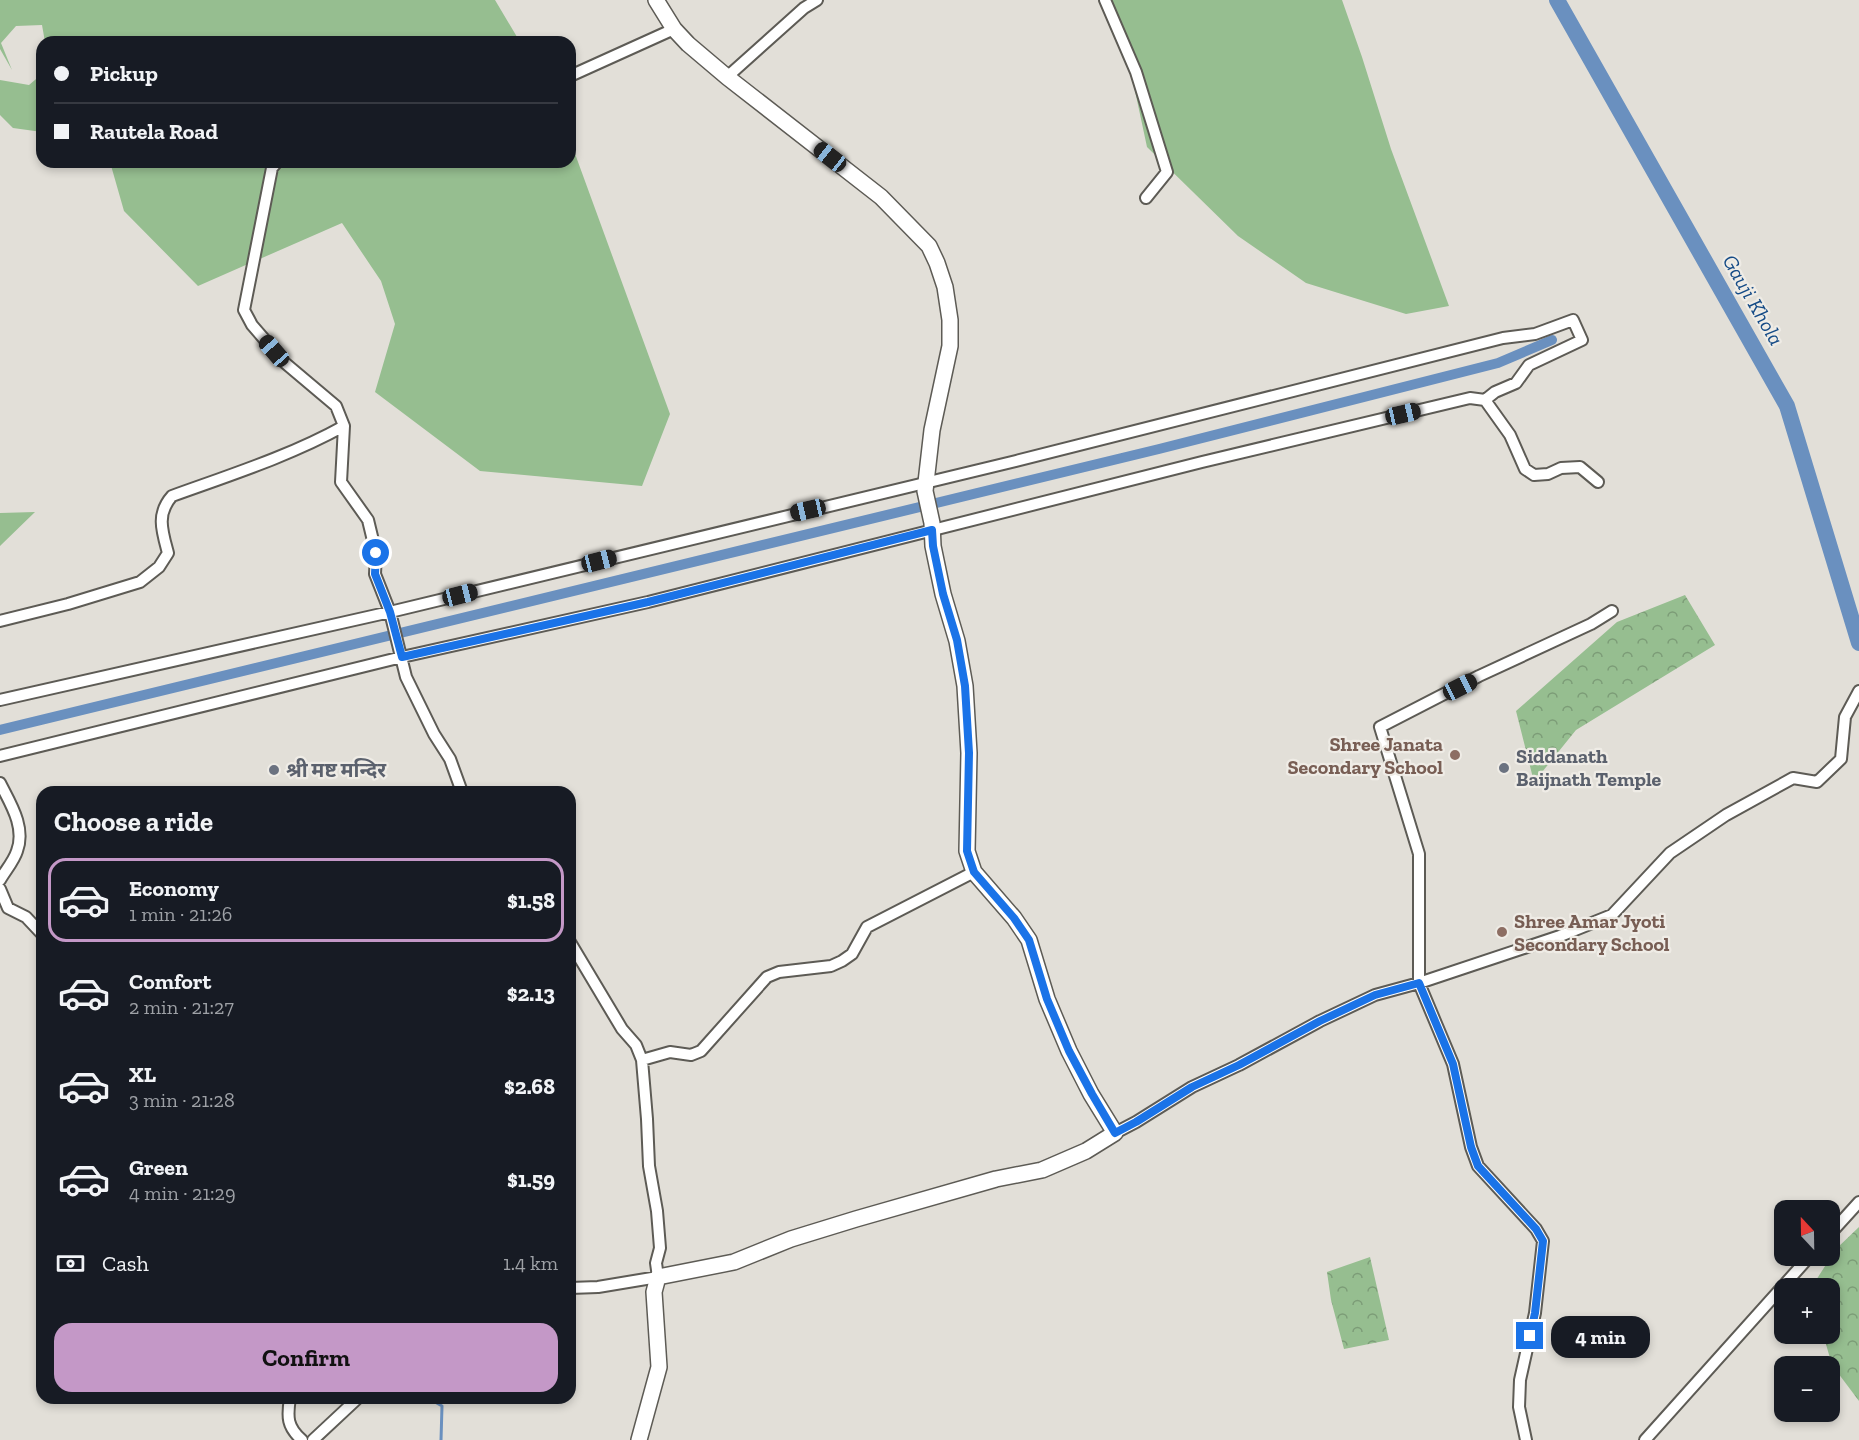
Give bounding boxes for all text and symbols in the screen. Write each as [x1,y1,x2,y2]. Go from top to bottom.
text: Pickup [90,60,158,87]
text: Rautela Road [90,118,218,145]
car [810,139,850,175]
water label: Gauji Khola [1718,250,1789,349]
car [255,332,293,370]
car [1383,401,1423,427]
car [788,497,828,523]
route start [362,539,389,566]
car [579,548,619,574]
car [440,582,480,608]
car [1440,671,1480,703]
place label: Shree Janata Secondary School [1287,732,1443,779]
place label: Siddanath Baijnath Temple [1516,744,1662,791]
marker: Shree Janata Secondary School [1448,748,1462,762]
place label: श्री मष्ट मन्दिर [286,758,387,782]
marker: Siddanath Baijnath Temple [1497,761,1511,775]
marker: श्री मष्ट मन्दिर [267,763,281,777]
text: Choose a ride [54,806,213,838]
icon: car [57,873,111,927]
text: Economy [129,875,219,902]
text: $1.58 [507,887,555,914]
text: 1 min · 21:26 [129,902,232,926]
place label: Shree Amar Jyoti Secondary School [1514,909,1670,956]
marker: Shree Amar Jyoti Secondary School [1495,925,1509,939]
icon: car [57,966,111,1020]
text: Comfort [129,968,211,995]
text: $2.13 [507,980,555,1007]
text: 2 min · 21:27 [129,995,234,1019]
icon: car [57,1059,111,1113]
text: XL [129,1061,156,1088]
text: $2.68 [504,1073,555,1100]
text: 3 min · 21:28 [129,1088,235,1112]
icon: car [57,1152,111,1206]
text: Green [129,1154,188,1181]
text: $1.59 [507,1166,555,1193]
text: 4 min · 21:29 [129,1181,236,1205]
north arrow [1774,1200,1840,1266]
map controls [1774,1200,1840,1422]
icon: cash [54,1247,87,1280]
text: Cash [102,1250,149,1277]
text: 1.4 km [503,1251,558,1275]
button: + [1774,1278,1840,1344]
callout: 4 min [1551,1315,1650,1357]
route end [1516,1322,1543,1349]
button: Confirm [54,1323,558,1392]
text: 4 min [1575,1325,1626,1349]
button: − [1774,1356,1840,1422]

